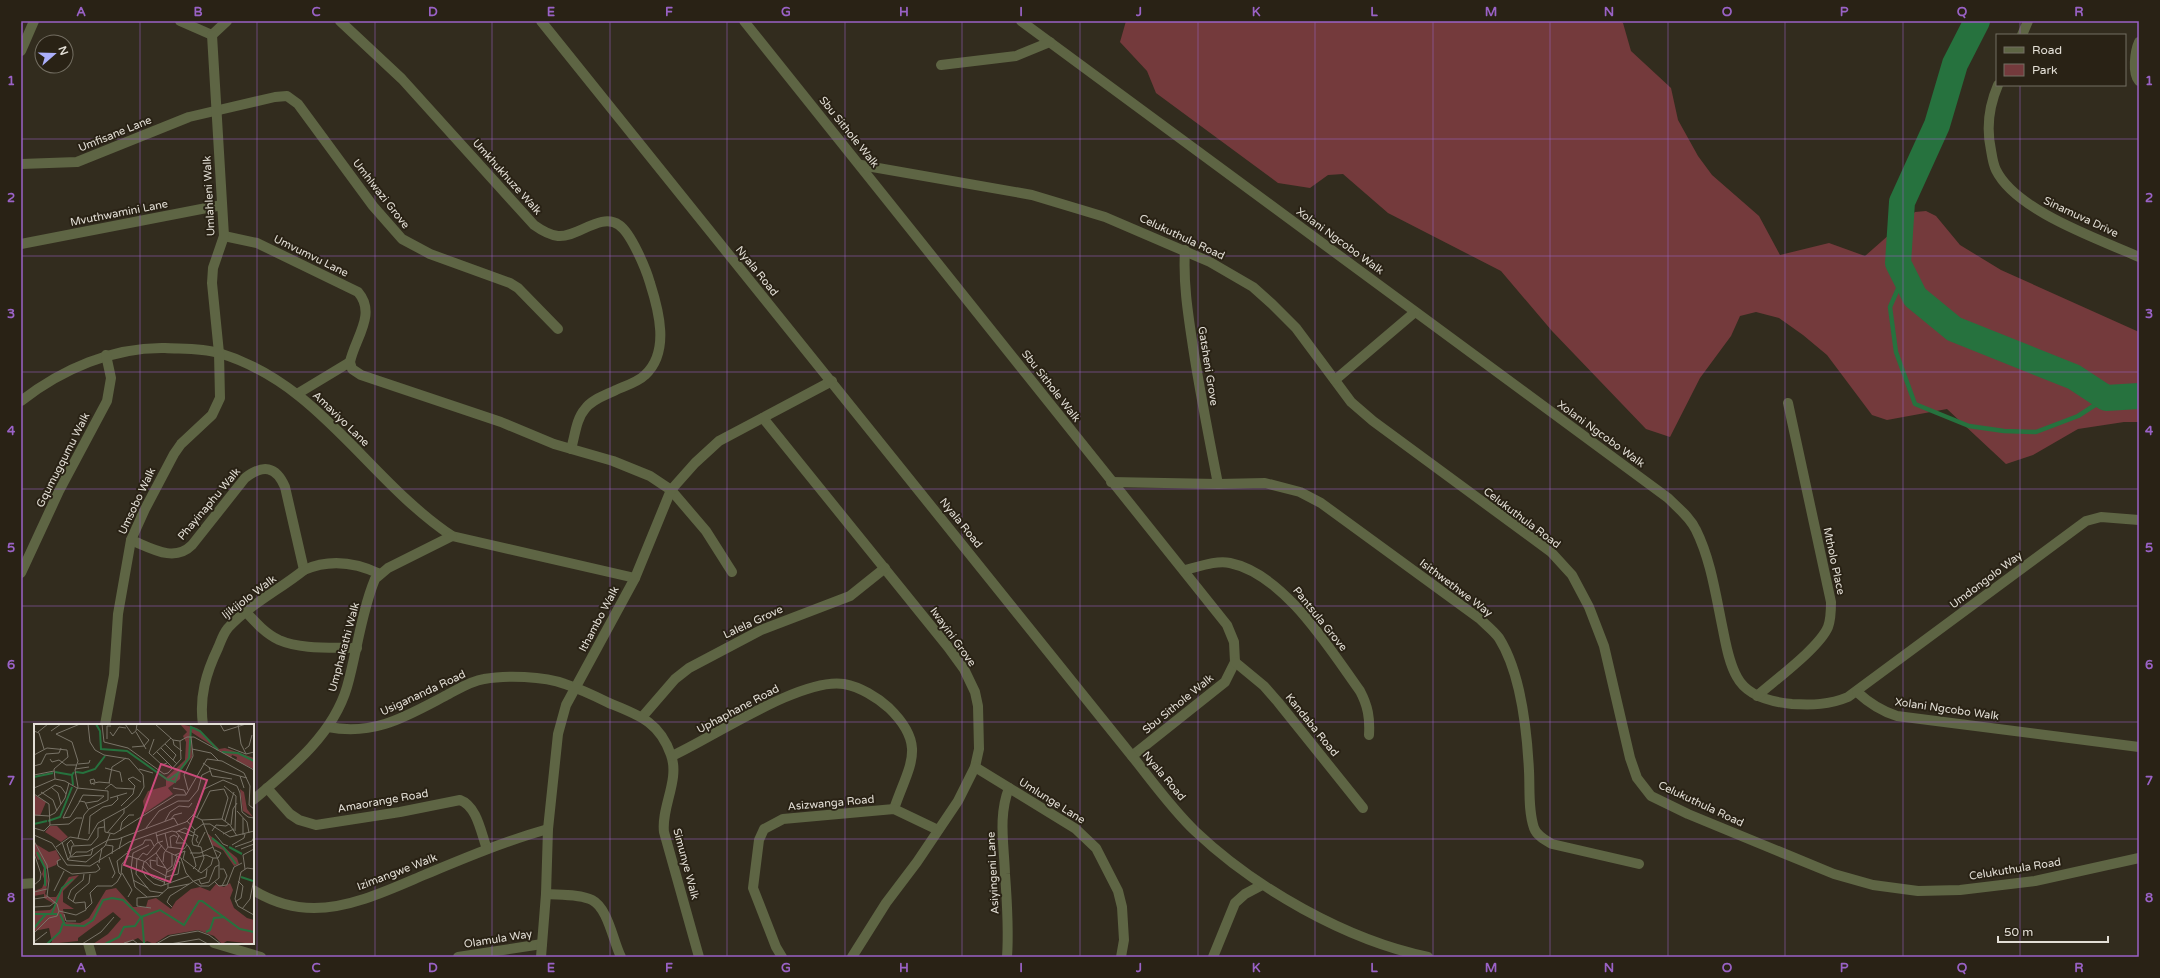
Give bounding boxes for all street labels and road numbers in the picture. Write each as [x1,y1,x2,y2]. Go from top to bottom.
street label: Sbu Sithole Walk [816,94,882,170]
street label: Umfisane Lane [76,113,154,155]
street label: Umkhukhuze Walk [470,137,544,217]
street label: Umlahleni Walk [200,155,218,237]
street label: Umhlwazi Grove [350,157,412,231]
street label: Sinamuva Drive [2042,194,2120,240]
street label: Mvuthwamini Lane [69,197,169,229]
street label: Xolani Ngcobo Walk [1294,205,1386,277]
street label: Celukuthula Road [1137,211,1227,263]
street label: Umvumvu Lane [272,232,350,280]
street label: Nyala Road [733,244,781,299]
street label: Gatsheni Grove [1195,325,1221,407]
street label: Sbu Sithole Walk [1019,347,1083,425]
street label: Amaviyo Lane [310,389,372,449]
street label: Xolani Ngcobo Walk [1555,398,1647,470]
street label: Gqumugqumu Walk [33,410,93,510]
street label: Umsobo Walk [116,465,158,537]
street label: Phayinaphu Walk [175,465,243,543]
street label: Celukuthula Road [1481,485,1563,551]
street label: Nyala Road [937,496,985,551]
street label: Mtholo Place [1821,526,1847,596]
street label: Umdongolo Way [1947,549,2025,611]
street label: Isithwethwe Way [1417,556,1495,620]
street label: Ijikijolo Walk [219,572,279,622]
street label: Ithambo Walk [576,584,622,654]
street label: Pantsula Grove [1290,584,1350,654]
street label: Umphakathi Walk [326,601,362,693]
street label: Lalela Grove [721,603,785,641]
street label: Iwayini Grove [927,605,979,669]
street label: Usigananda Road [378,668,468,718]
street label: Sbu Sithole Walk [1140,671,1216,737]
street label: Uphaphane Road [695,682,781,736]
street label: Kandaba Road [1283,691,1341,759]
street label: Xolani Ngcobo Walk [1894,695,2000,723]
street label: Nyala Road [1140,749,1188,803]
street label: Umlunge Lane [1016,775,1088,827]
street label: Celukuthula Road [1656,778,1746,830]
street label: Amaorange Road [337,787,429,815]
street label: Asizwanga Road [787,793,875,813]
street label: Simunye Walk [670,827,702,901]
street label: Asiyingeni Lane [984,831,1002,915]
street label: Izimangwe Walk [355,851,439,893]
street label: Celukuthula Road [1968,855,2062,883]
street label: Olamula Way [463,927,533,951]

